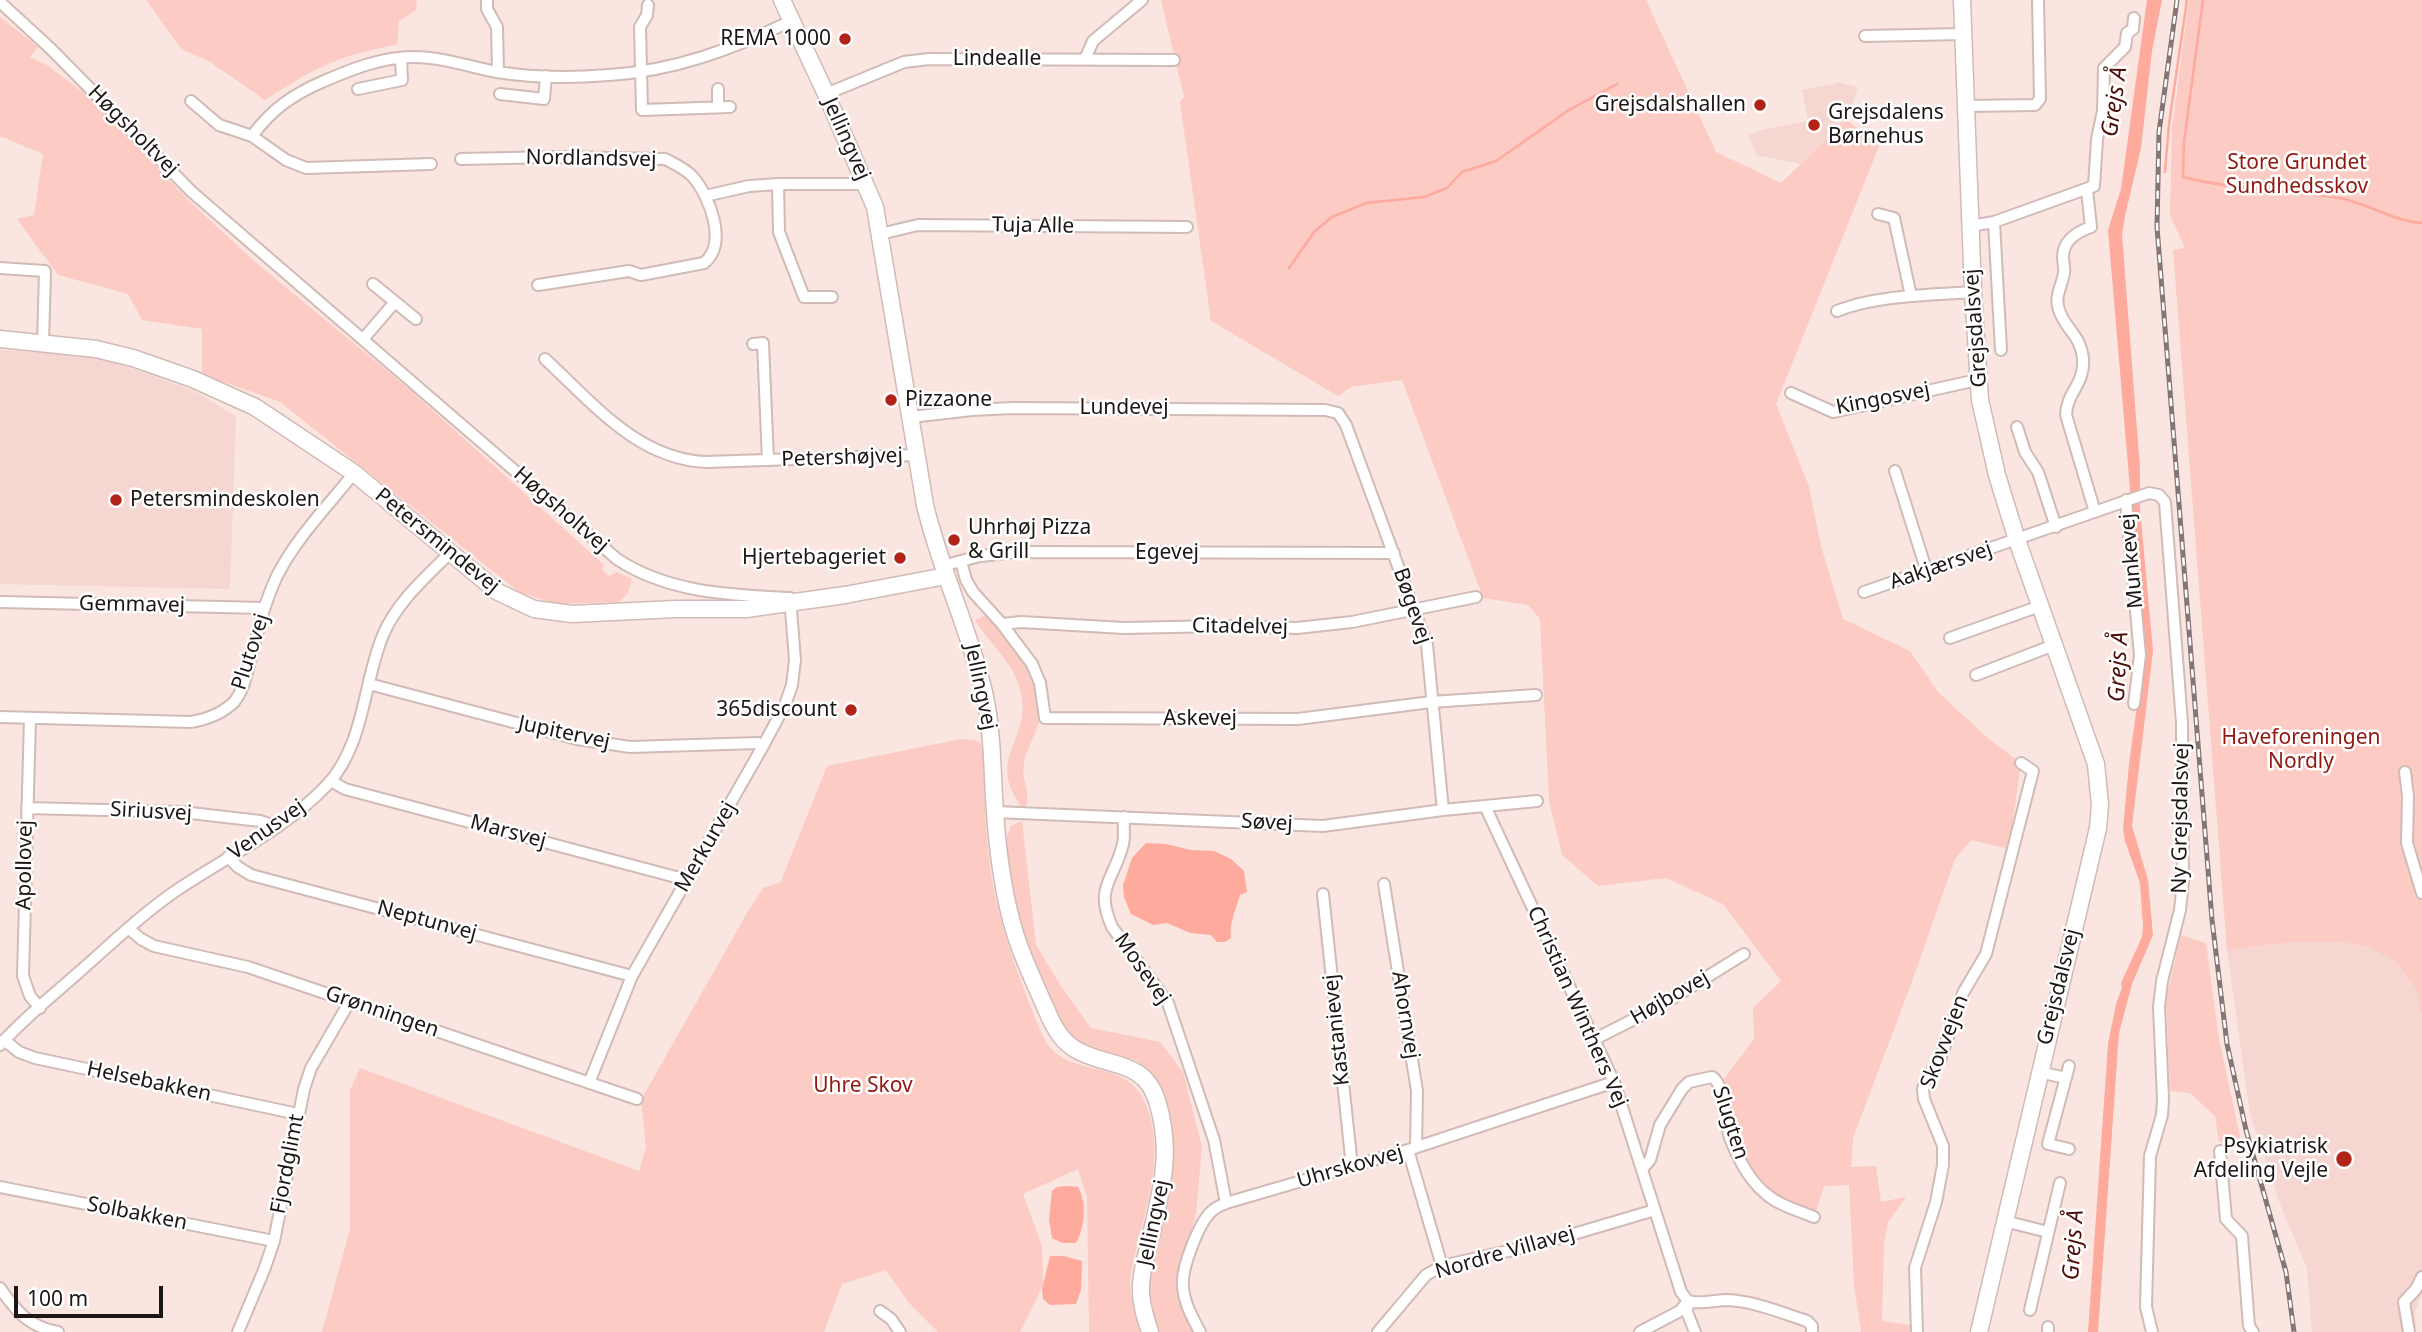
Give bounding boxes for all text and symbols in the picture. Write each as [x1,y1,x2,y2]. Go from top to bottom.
place label: REMA 1000 [720,26,831,52]
marker: REMA 1000 [837,31,853,47]
street label: Lindealle [953,46,1041,72]
water label: Grejs Å [2096,65,2134,139]
street label: Høgsholtvej [82,80,184,182]
place label: Grejsdalshallen [1595,92,1746,118]
street label: Jellingvej [817,94,875,184]
marker: Grejsdalshallen [1752,97,1768,113]
place label: Grejsdalens Børnehus [1828,100,1944,150]
marker: Grejsdalens Børnehus [1806,117,1822,133]
street label: Nordlandsvej [525,145,657,173]
park label: Store Grundet Sundhedsskov [2226,150,2368,200]
street label: Tuja Alle [992,213,1074,239]
street label: Grejsdalsvej [1959,268,1993,388]
street label: Kingosvej [1834,378,1932,420]
place label: Pizzaone [905,387,992,413]
marker: Pizzaone [883,392,899,408]
street label: Lundevej [1079,395,1169,421]
street label: Petershøjvej [781,443,903,473]
street label: Høgsholtvej [508,462,614,558]
street label: Petersmindevej [370,483,504,599]
place label: Petersmindeskolen [130,487,320,513]
marker: Petersmindeskolen [108,492,124,508]
street label: Munkevej [2115,512,2149,610]
place label: Uhrhøj Pizza & Grill [968,515,1091,565]
marker: Uhrhøj Pizza & Grill [946,532,962,548]
street label: Aakjærsvej [1886,537,1996,595]
street label: Egevej [1135,540,1199,566]
place label: Hjertebageriet [742,545,886,571]
marker: Hjertebageriet [892,550,908,566]
street label: Bøgevej [1387,565,1437,647]
street label: Gemmavej [79,591,185,619]
street label: Plutovej [227,611,275,693]
street label: Citadelvej [1192,614,1288,640]
water label: Grejs Å [2103,631,2135,703]
street label: Jellingvej [959,642,1001,732]
place label: 365discount [716,697,837,723]
marker: 365discount [843,702,859,718]
street label: Askevej [1163,706,1237,732]
street label: Jupitervej [516,711,612,755]
park label: Haveforeningen Nordly [2222,725,2380,775]
street label: Ny Grejsdalsvej [2167,742,2195,894]
street label: Venusvej [224,794,310,866]
street label: Siriusvej [109,797,193,827]
street label: Merkurvej [670,797,742,897]
street label: Søvej [1241,809,1293,837]
street label: Marsvej [467,810,549,854]
street label: Apollovej [12,820,38,910]
street label: Neptunvej [374,896,480,946]
street label: Christian Winthers Vej [1521,902,1633,1112]
street label: Grejsdalsvej [2032,926,2086,1048]
street label: Mosevej [1108,929,1176,1009]
street label: Højbovej [1626,965,1714,1031]
street label: Ahornvej [1386,969,1424,1061]
street label: Kastanievej [1319,973,1355,1087]
street label: Grønningen [322,981,442,1043]
street label: Skovvejen [1916,992,1974,1092]
street label: Helsebakken [84,1057,214,1107]
park label: Uhre Skov [813,1073,913,1099]
street label: Slugten [1706,1083,1754,1163]
street label: Fjordglimt [266,1112,310,1216]
place label: Psykiatrisk Afdeling Vejle [2194,1134,2328,1184]
street label: Uhrskovvej [1294,1140,1406,1194]
marker: Psykiatrisk Afdeling Vejle [2334,1149,2354,1169]
street label: Jellingvej [1133,1178,1175,1268]
street label: Solbakken [85,1192,189,1236]
water label: Grejs Å [2058,1209,2090,1281]
street label: Nordre Villavej [1432,1221,1578,1285]
scale bar [18,1272,166,1316]
text: 100 m [27,1284,88,1312]

